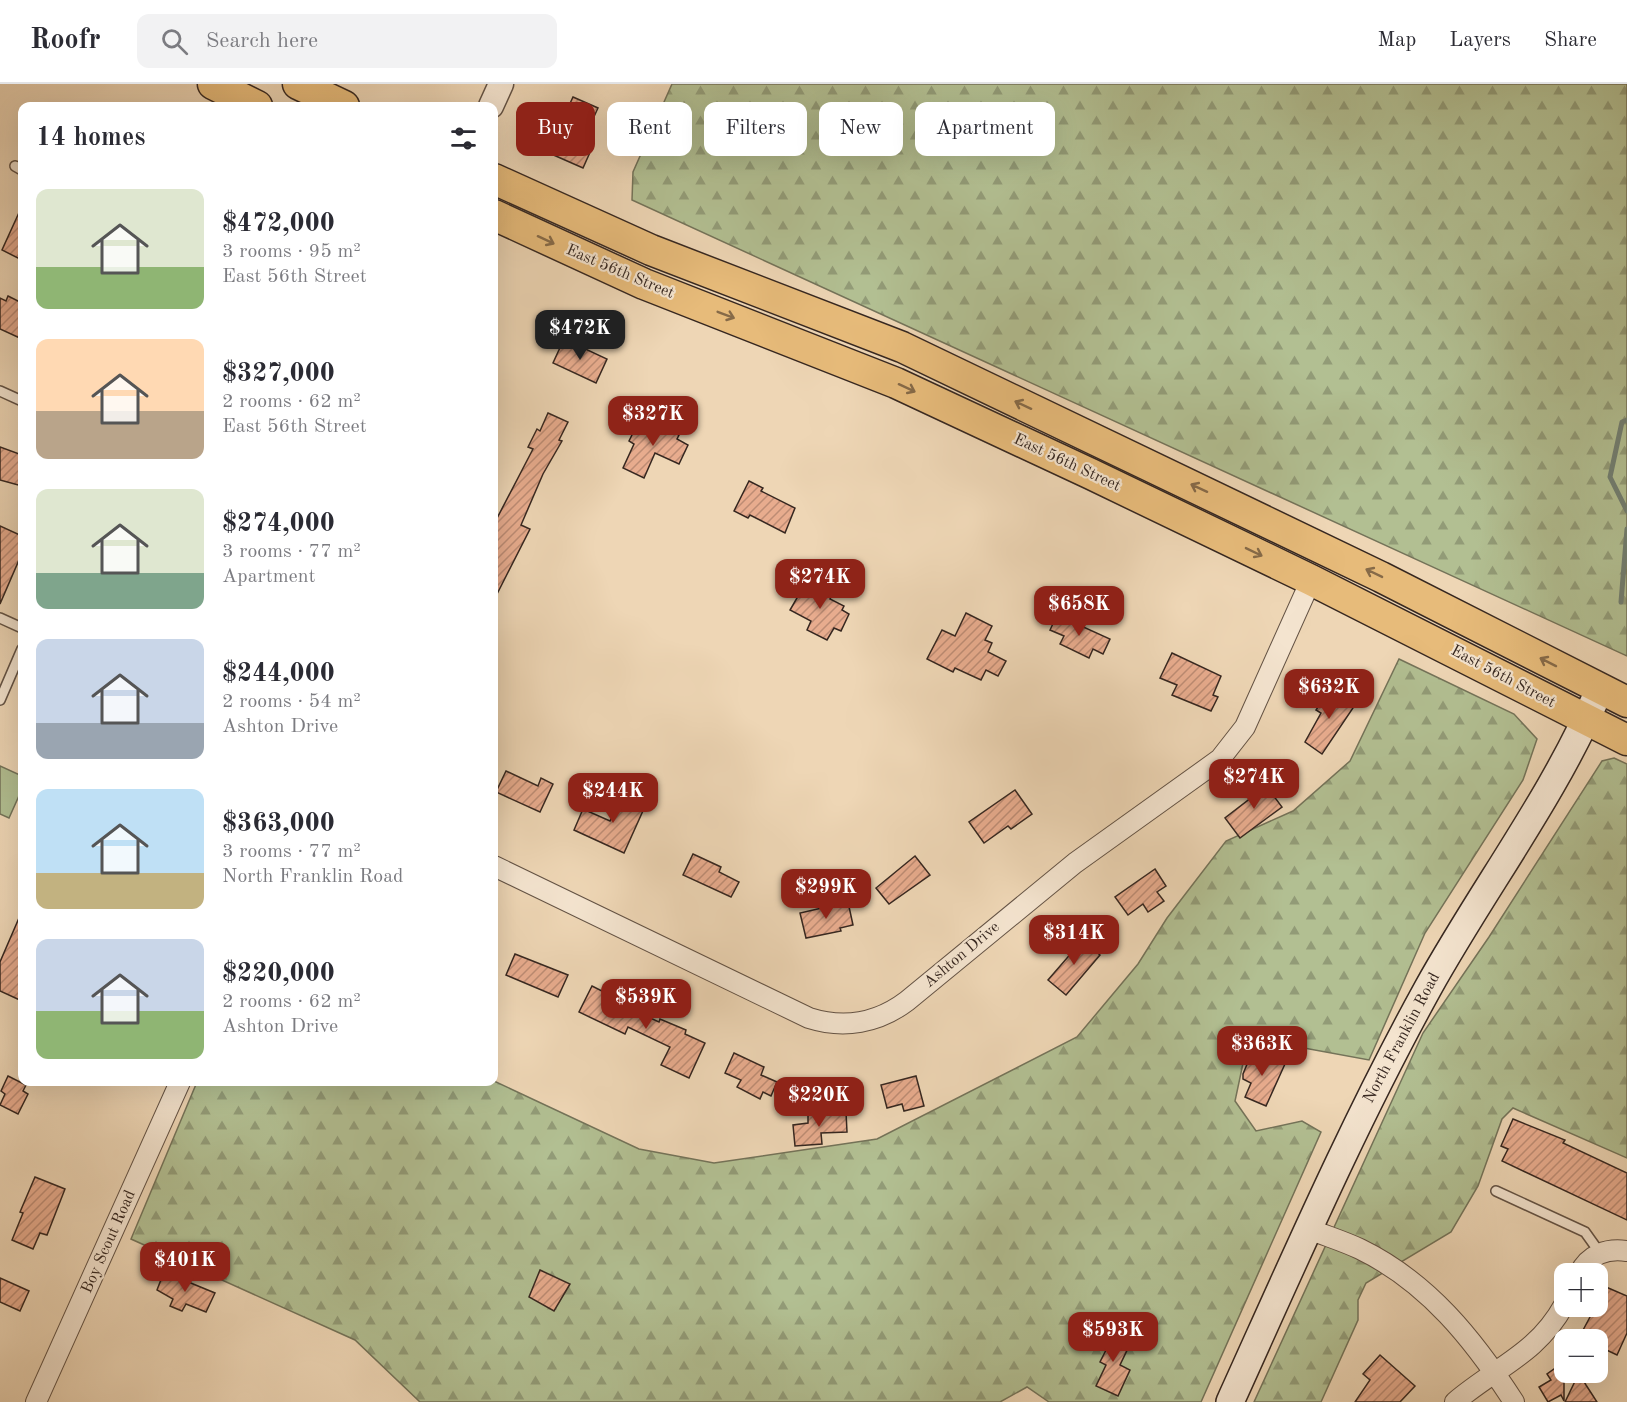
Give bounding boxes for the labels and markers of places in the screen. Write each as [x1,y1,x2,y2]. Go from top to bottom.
pin: $472K [538,310,622,361]
pin: $327K [611,396,695,447]
pin: $274K [778,559,862,610]
pin: $658K [1037,586,1121,637]
pin: $632K [1287,669,1371,720]
pin: $274K [1212,759,1296,810]
pin: $244K [571,773,655,824]
pin: $299K [784,869,868,920]
pin: $314K [1032,915,1116,966]
pin: $539K [604,979,688,1030]
pin: $363K [1220,1026,1304,1077]
pin: $220K [777,1077,861,1128]
pin: $401K [143,1242,227,1293]
pin: $593K [1071,1312,1155,1363]

